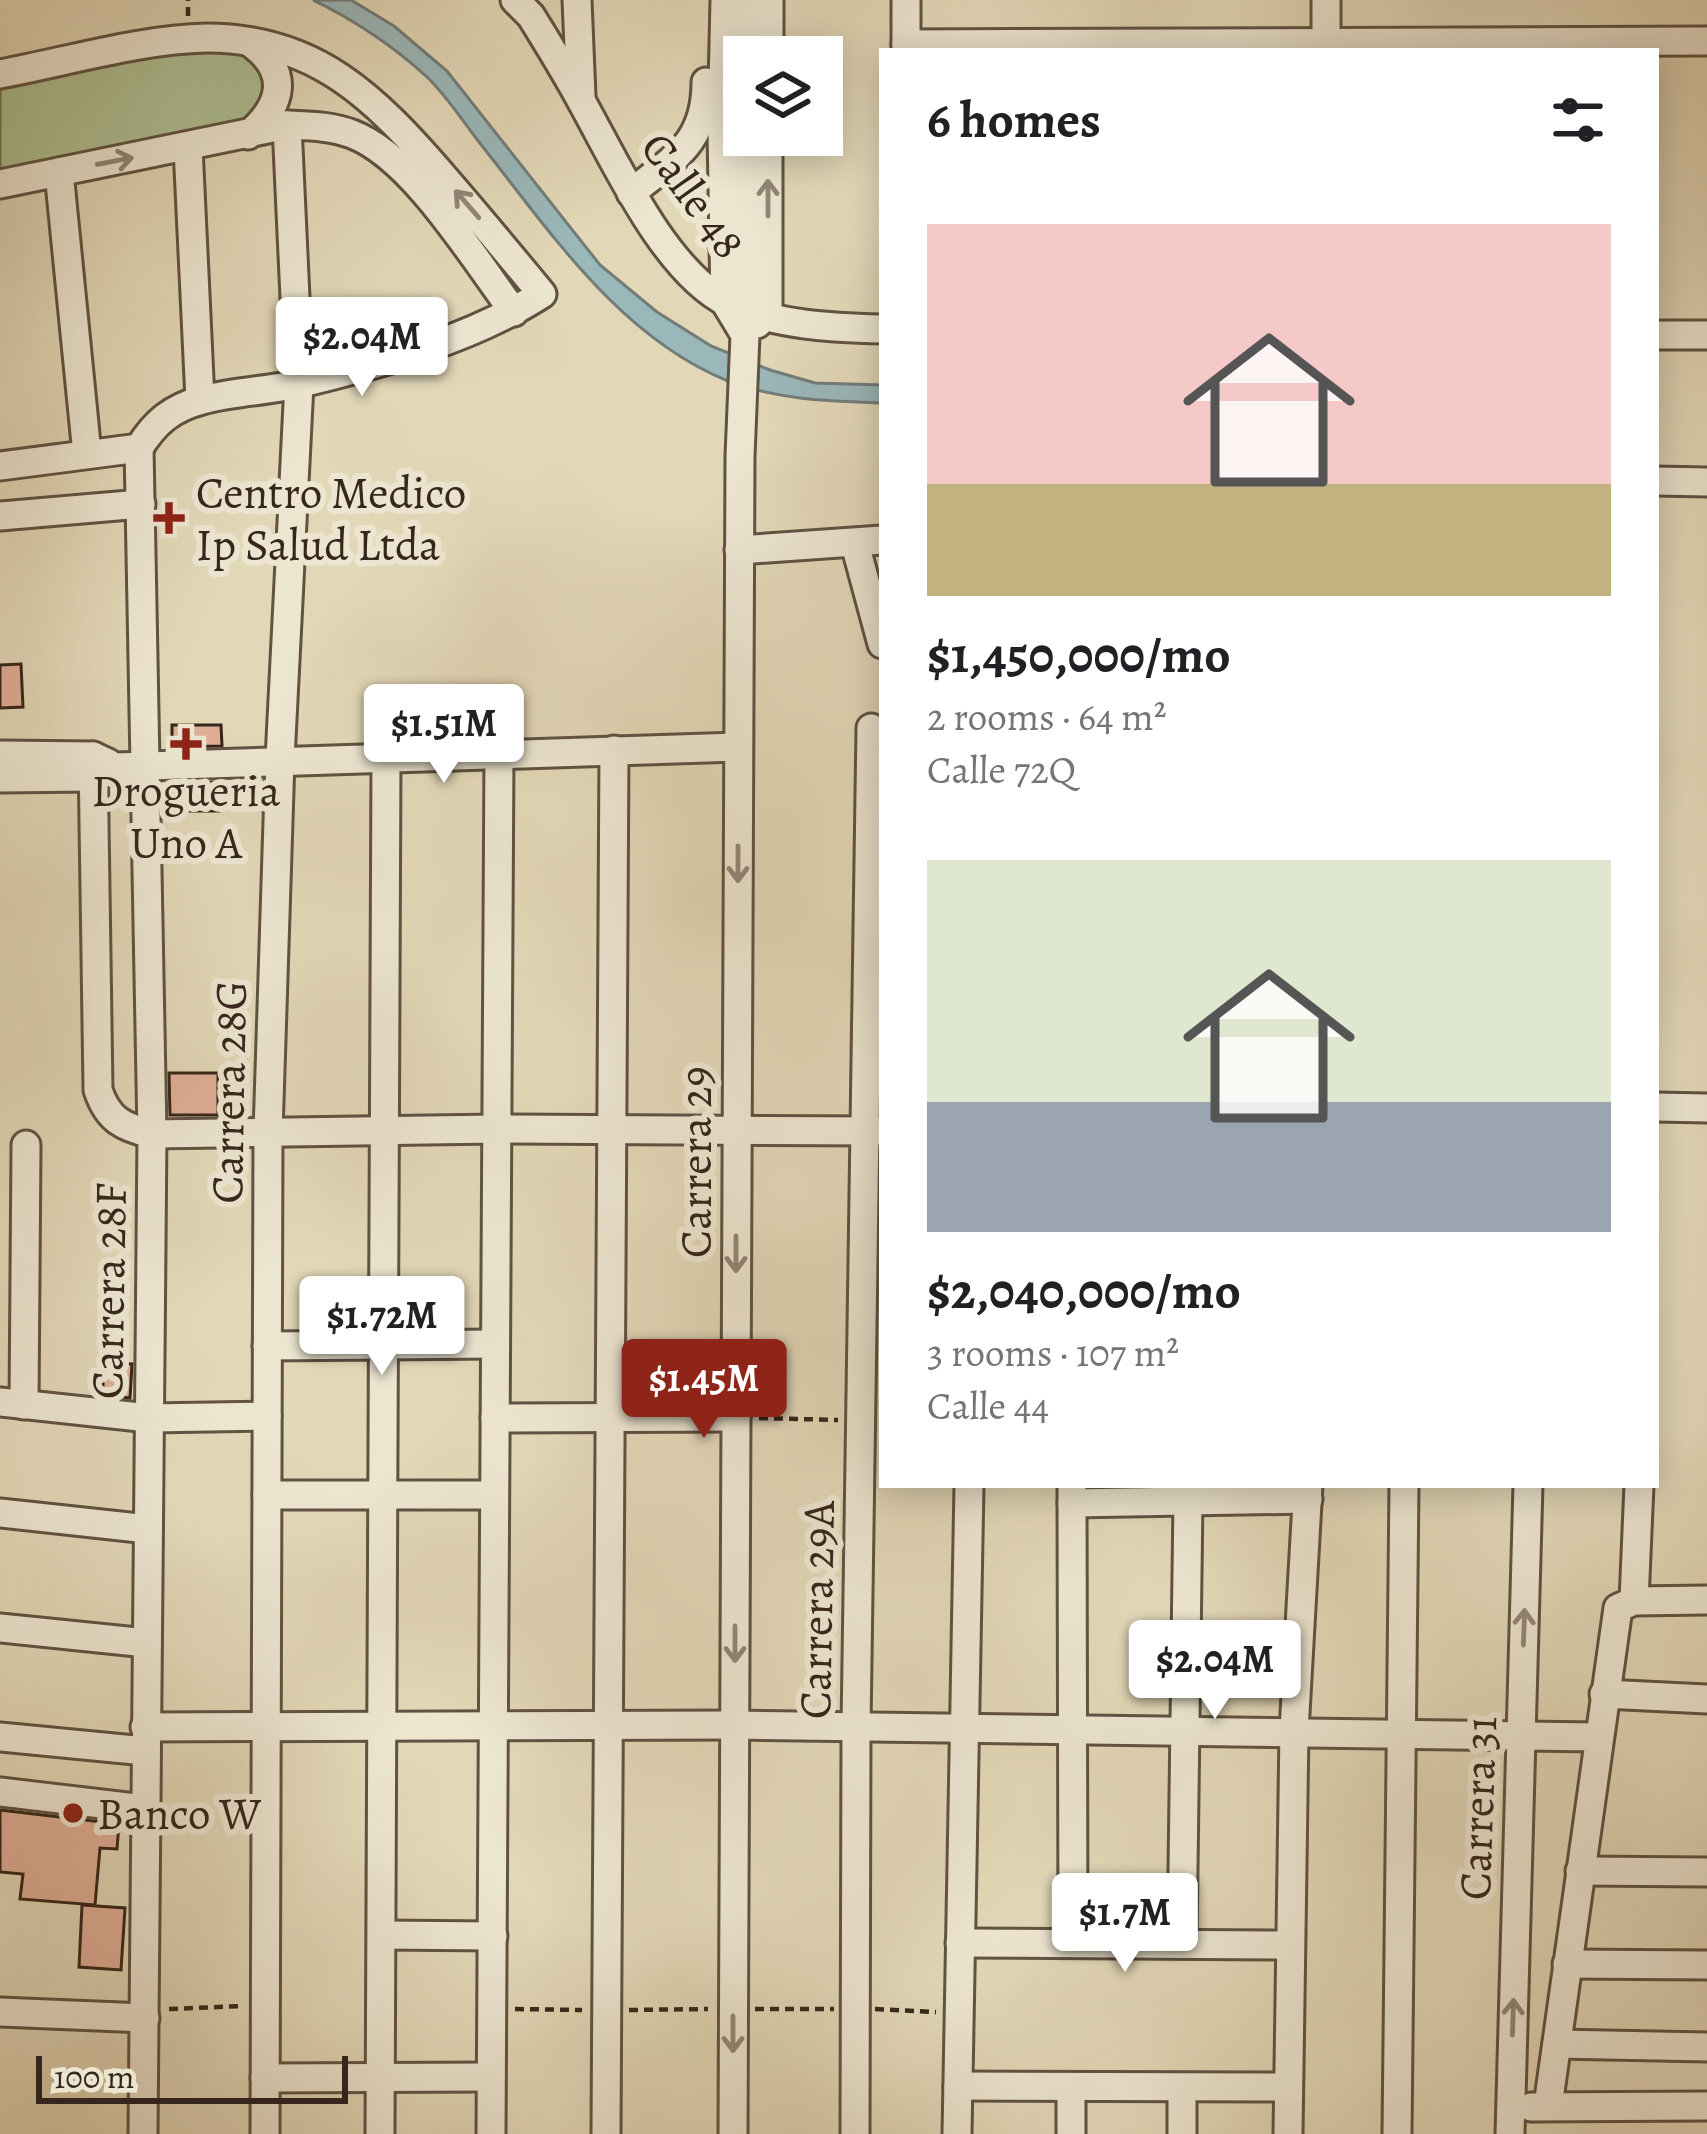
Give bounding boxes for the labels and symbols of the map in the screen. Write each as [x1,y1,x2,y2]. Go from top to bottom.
street label: Calle 48 [626,120,760,271]
one-way arrow [94,149,133,171]
one-way arrow [757,179,779,218]
one-way arrow [454,189,481,220]
pin: $2.04M [264,297,460,399]
place label: Centro Medico Ip Salud Ltda [196,462,466,576]
marker: Centro Medico Ip Salud Ltda [153,502,185,534]
pin: $1.51M [346,684,542,786]
marker: Drogueria Uno A [173,731,199,757]
place label: Drogueria Uno A [92,760,280,874]
one-way arrow [727,844,749,883]
street label: Carrera 28G [196,980,262,1204]
street label: Carrera 29 [665,1066,727,1258]
street label: Carrera 28F [76,1182,142,1400]
one-way arrow [725,1234,747,1273]
pin: $1.72M [284,1276,480,1378]
pin: $1.45M [606,1339,802,1441]
street label: Carrera 29A [784,1500,850,1720]
one-way arrow [1512,1608,1535,1647]
pin: $2.04M [1117,1620,1313,1722]
one-way arrow [724,1624,746,1663]
street label: Carrera 31 [1444,1715,1512,1901]
place label: Banco W [97,1783,261,1845]
marker: Banco W [60,1800,86,1826]
pin: $1.7M [1041,1873,1209,1975]
one-way arrow [1501,1998,1524,2037]
one-way arrow [722,2014,744,2053]
scale bar [36,2050,348,2103]

